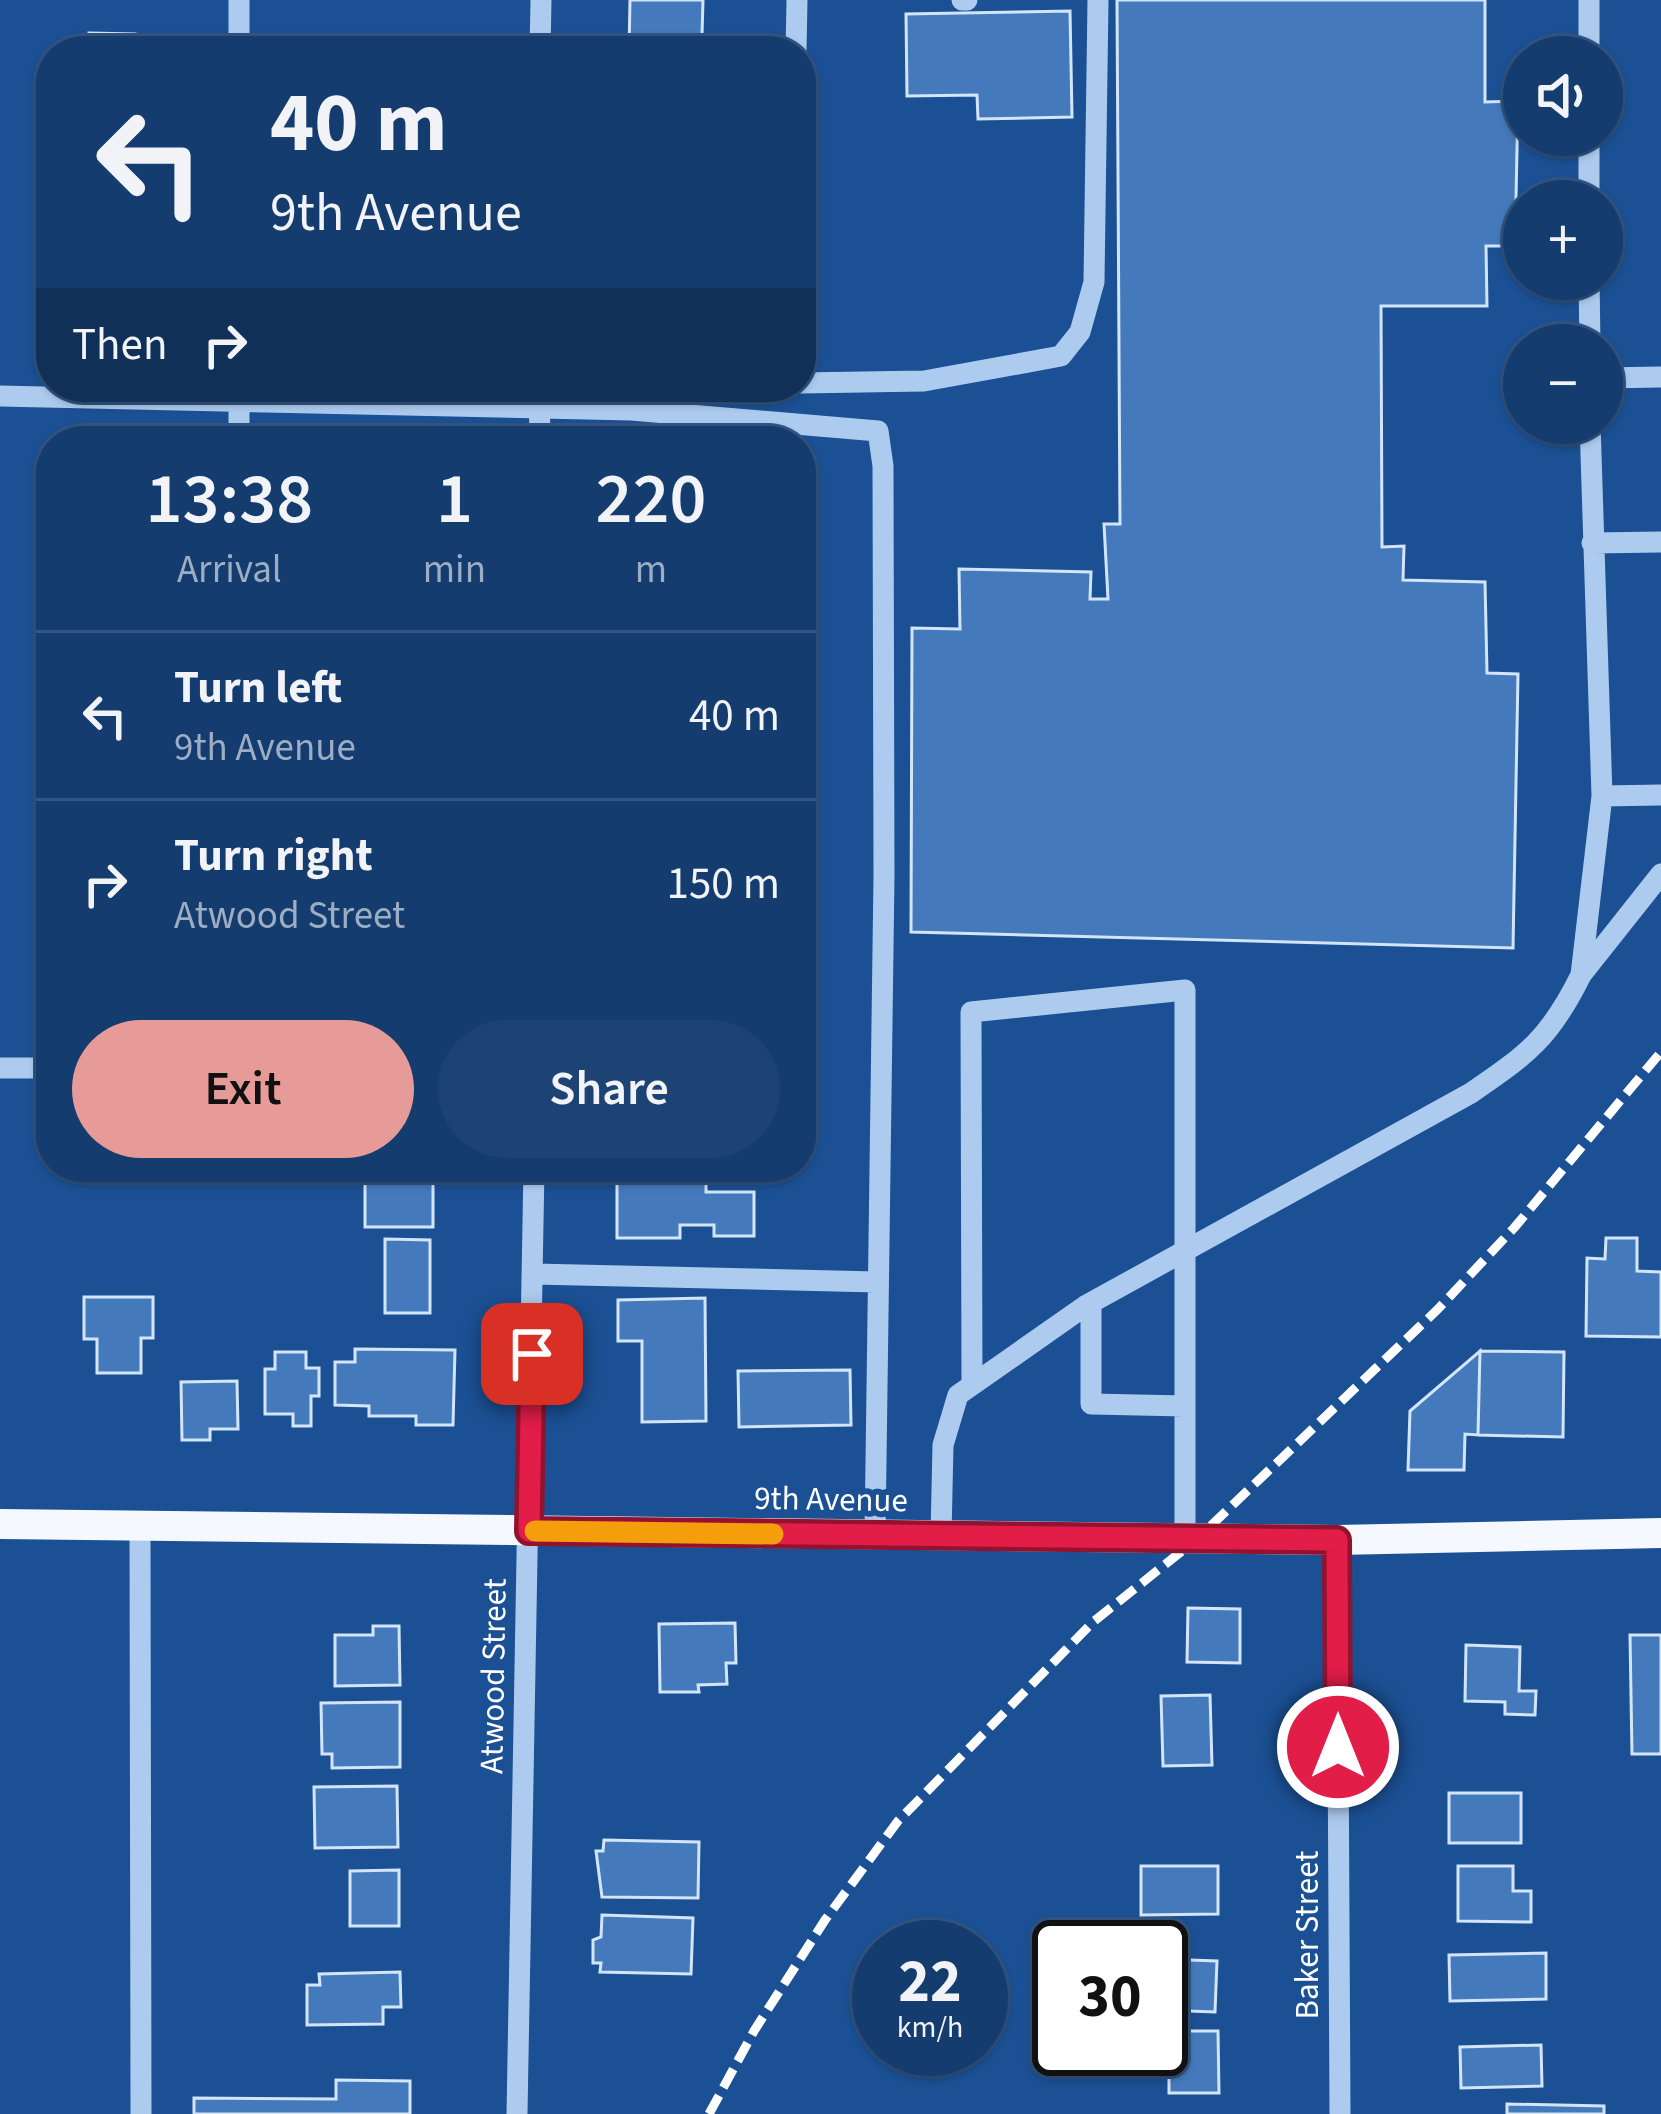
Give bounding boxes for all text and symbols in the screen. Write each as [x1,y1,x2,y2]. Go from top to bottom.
map controls [1503,36,1623,444]
button: sound [1503,36,1623,156]
text: 40 m [270,64,448,184]
icon: left [72,84,228,240]
text: 9th Avenue [270,175,522,252]
button: + [1503,180,1623,300]
icon: right [192,312,258,378]
text: Then [72,313,168,377]
button: − [1503,324,1623,444]
text: 13:38 [146,448,313,551]
text: 1 [436,448,473,551]
text: 220 [596,448,706,551]
text: Arrival [177,542,282,598]
text: min [423,542,486,598]
text: m [635,542,667,598]
text: Turn left [174,656,342,720]
icon: left [72,683,138,749]
text: 40 m [689,684,780,748]
text: 9th Avenue [174,720,356,776]
text: Turn right [174,824,373,888]
icon: right [72,851,138,917]
text: 150 m [667,852,780,916]
text: Atwood Street [174,888,405,944]
button: Exit [72,1020,414,1158]
button: Share [438,1020,780,1158]
pin [481,1303,583,1405]
icon: arrive [499,1321,565,1387]
street label: 9th Avenue [754,1475,908,1524]
street label: Atwood Street [468,1578,519,1774]
position arrow [1275,1684,1401,1810]
street label: Baker Street [1284,1851,1331,2019]
speed limit sign: 30 [1032,1920,1188,2076]
text: 22 [898,1940,962,2025]
text: km/h [897,2006,963,2049]

